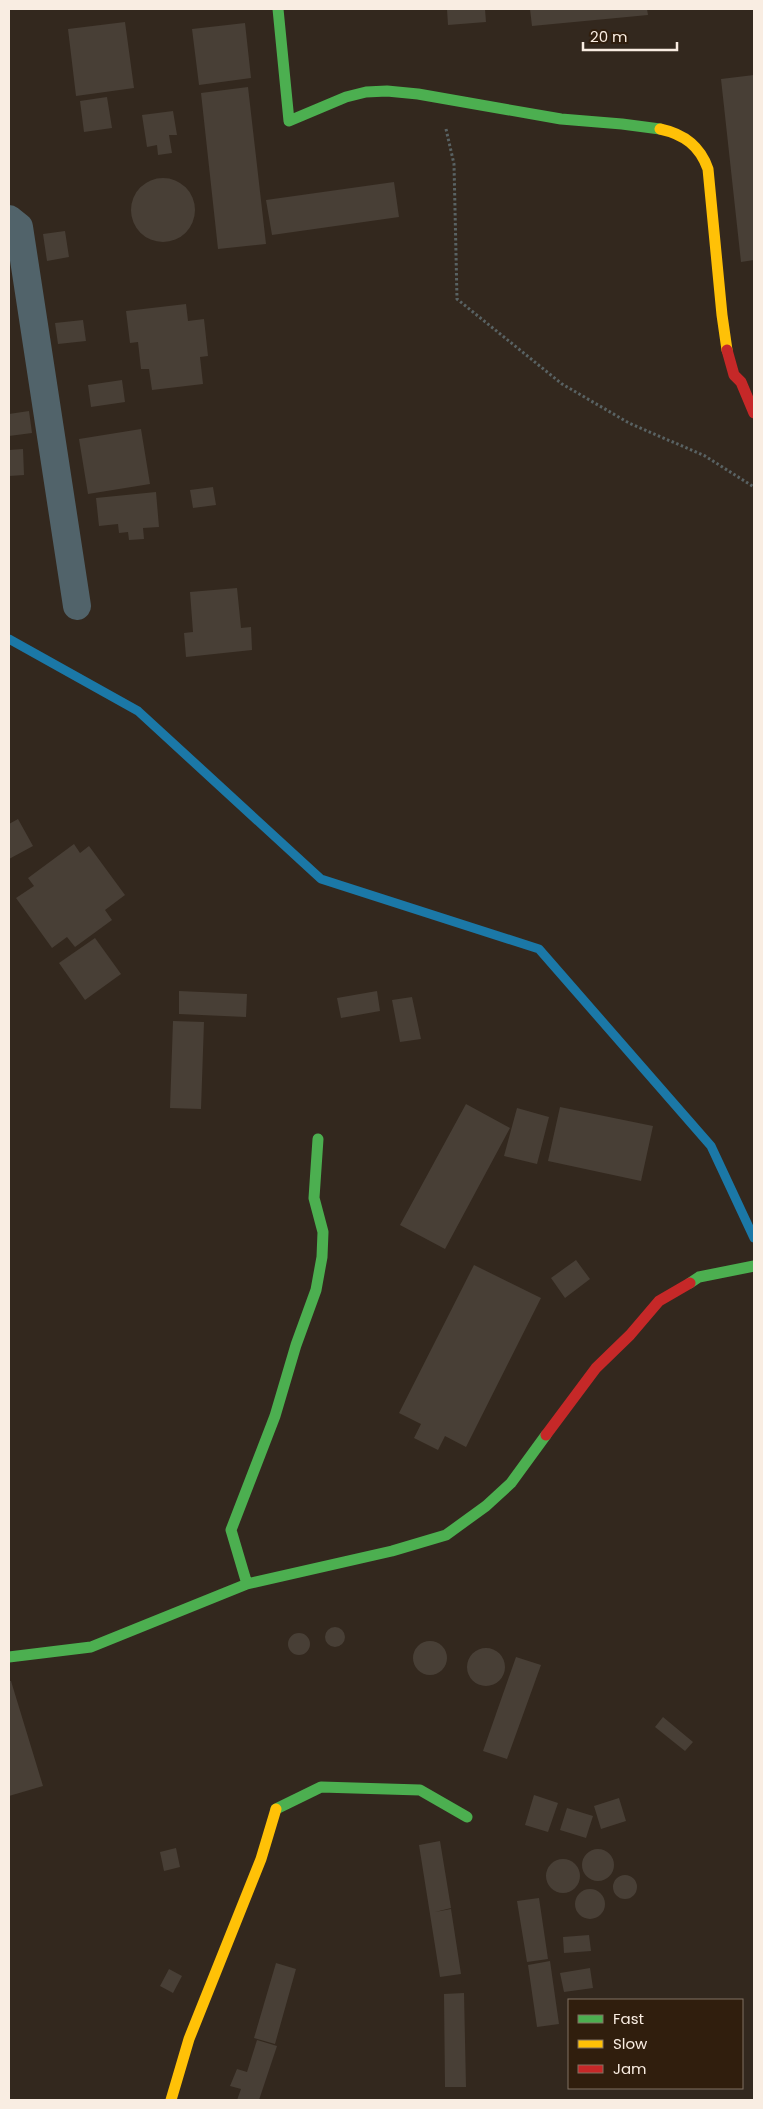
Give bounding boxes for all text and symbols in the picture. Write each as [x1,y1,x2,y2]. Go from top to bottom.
scale bar [583,20,677,52]
text: 20 m [590,26,628,47]
legend [568,1999,743,2089]
text: Fast [613,2008,644,2029]
text: Slow [613,2033,648,2054]
text: Jam [613,2058,647,2079]

